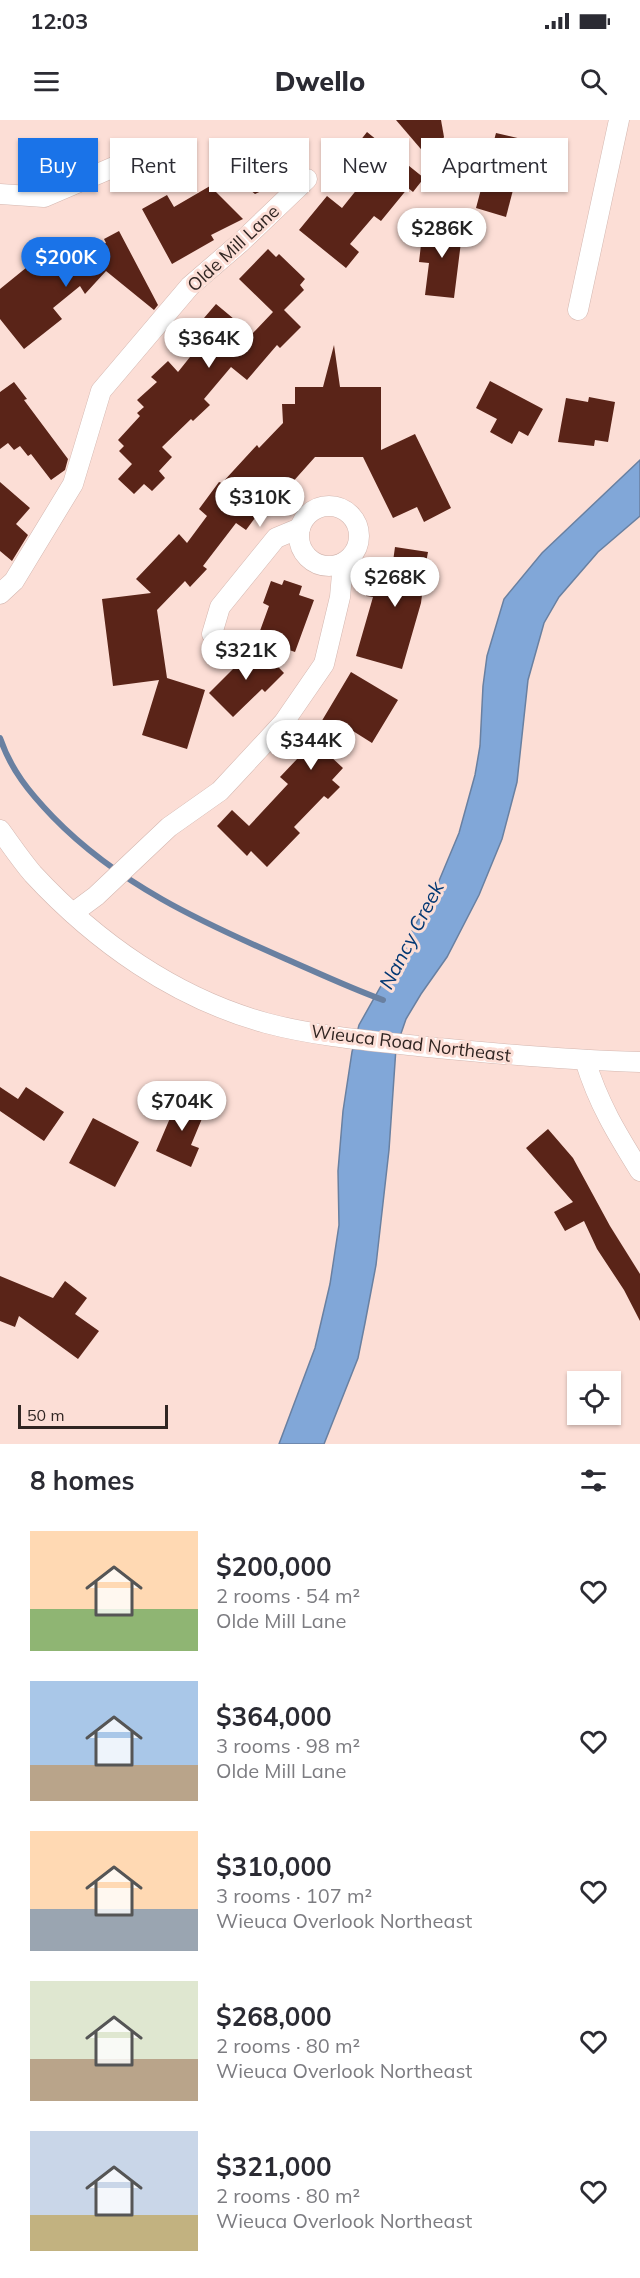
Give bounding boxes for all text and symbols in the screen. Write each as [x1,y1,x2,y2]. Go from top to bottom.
text: 12:03 [30,7,88,35]
text: Dwello [275,64,365,98]
icon: menu [30,65,63,98]
icon: search [577,65,610,98]
chip: Buy [18,138,98,192]
chip: Rent [110,138,197,192]
chip: Filters [209,138,309,192]
chip: New [321,138,409,192]
chip: Apartment [421,138,568,192]
street label: Olde Mill Lane [182,200,284,296]
pin: $286K [400,208,484,259]
text: $286K [411,215,473,240]
pin: $200K [24,237,108,288]
text: $200K [35,244,97,269]
pin: $364K [167,318,251,369]
text: $364K [178,325,240,350]
pin: $310K [218,477,302,528]
text: $310K [229,484,291,509]
pin: $268K [353,557,437,608]
text: $268K [364,564,426,589]
pin: $321K [204,630,288,681]
text: $321K [215,637,277,662]
pin: $344K [269,720,353,771]
text: $344K [280,727,342,752]
water label: Nancy Creek [373,876,449,993]
street label: Wieuca Road Northeast [310,1019,512,1067]
pin: $704K [140,1081,224,1132]
text: $704K [151,1088,213,1113]
map controls [567,1371,621,1425]
button: locate [567,1371,621,1425]
scale bar [18,1402,168,1430]
text: 50 m [27,1405,64,1425]
text: 8 homes [30,1464,134,1497]
icon: filters [577,1464,610,1497]
text: $200,000 [216,1550,332,1583]
icon: home [78,1555,150,1627]
icon: heart [577,1575,610,1608]
text: 2 rooms · 54 m² [216,1583,360,1608]
text: Olde Mill Lane [216,1608,346,1633]
text: $364,000 [216,1700,332,1733]
icon: home [78,1705,150,1777]
icon: heart [577,1725,610,1758]
text: 3 rooms · 98 m² [216,1733,360,1758]
text: Olde Mill Lane [216,1758,346,1783]
text: $310,000 [216,1850,332,1883]
icon: home [78,1855,150,1927]
icon: heart [577,1875,610,1908]
text: 3 rooms · 107 m² [216,1883,372,1908]
text: Wieuca Overlook Northeast [216,1908,472,1933]
text: $268,000 [216,2000,332,2033]
icon: home [78,2005,150,2077]
icon: heart [577,2025,610,2058]
text: 2 rooms · 80 m² [216,2033,360,2058]
text: Wieuca Overlook Northeast [216,2058,472,2083]
text: $321,000 [216,2150,332,2183]
icon: home [78,2155,150,2227]
icon: heart [577,2175,610,2208]
text: 2 rooms · 80 m² [216,2183,360,2208]
text: Wieuca Overlook Northeast [216,2208,472,2233]

